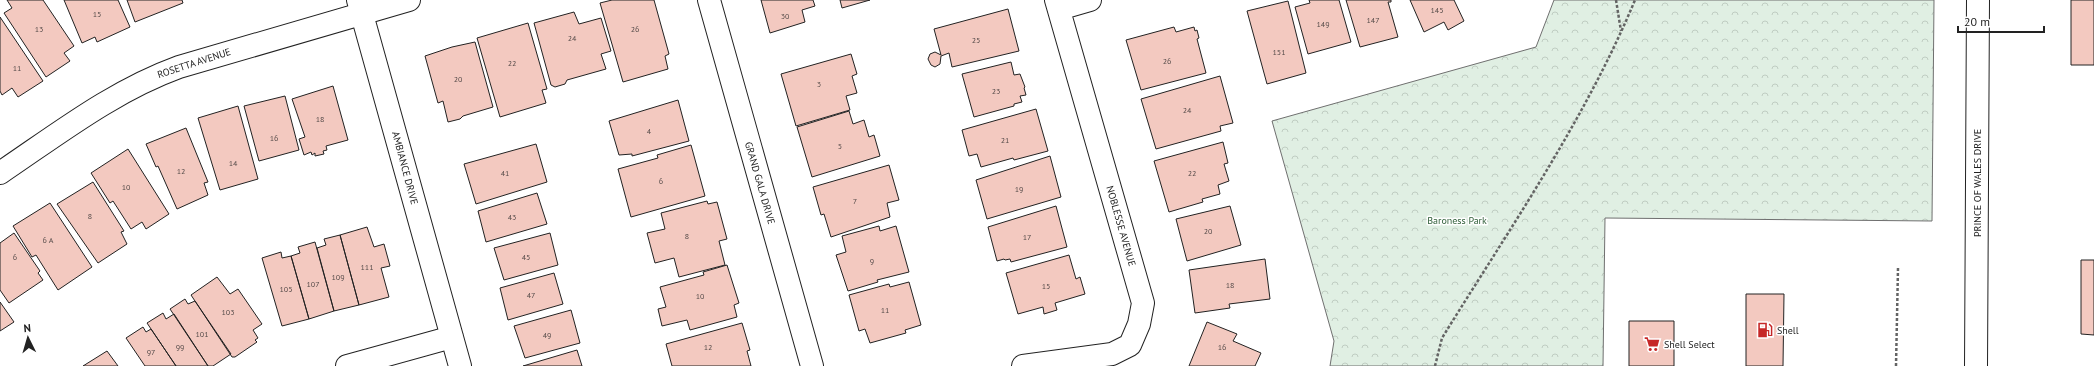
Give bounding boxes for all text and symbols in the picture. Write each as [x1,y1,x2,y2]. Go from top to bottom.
house number: 145 [1430,5,1444,15]
scale bar [1958,8,2044,34]
house number: 15 [93,9,101,19]
house number: 30 [781,11,790,21]
text: 20 m [1964,14,1990,29]
house number: 147 [1366,15,1380,25]
house number: 149 [1316,19,1330,29]
house number: 13 [35,24,43,34]
house number: 26 [631,24,639,34]
house number: 24 [568,33,577,43]
house number: 25 [972,35,980,45]
street label: ROSETTA AVENUE [156,45,232,81]
house number: 151 [1272,47,1286,57]
house number: 26 [1163,56,1171,66]
house number: 22 [508,58,516,68]
house number: 11 [13,63,21,73]
house number: 20 [454,74,463,84]
house number: 3 [817,79,821,89]
house number: 23 [992,86,1000,96]
house number: 24 [1183,105,1192,115]
house number: 18 [316,114,324,124]
house number: 4 [647,126,652,136]
street label: PRINCE OF WALES DRIVE [1971,129,1984,237]
street label: AMBIANCE DRIVE [389,130,421,206]
house number: 16 [270,133,278,143]
house number: 21 [1001,135,1009,145]
street label: GRAND GALA DRIVE [742,140,778,226]
house number: 5 [838,141,842,151]
house number: 14 [229,158,238,168]
house number: 12 [177,166,185,176]
house number: 41 [501,168,509,178]
house number: 22 [1188,168,1196,178]
house number: 6 [659,176,663,186]
house number: 10 [122,182,131,192]
house number: 19 [1015,184,1023,194]
street label: NOBLESSE AVENUE [1103,184,1139,268]
house number: 7 [853,196,857,206]
house number: 8 [88,211,92,221]
house number: 43 [508,212,516,222]
park label: Baroness Park [1427,214,1487,227]
house number: 20 [1204,226,1213,236]
house number: 8 [685,231,689,241]
house number: 17 [1023,232,1031,242]
house number: 6 A [43,235,54,245]
house number: 6 [13,252,17,262]
house number: 45 [522,252,530,262]
house number: 9 [870,256,874,266]
house number: 111 [360,262,374,272]
house number: 109 [331,272,345,282]
house number: 107 [306,279,320,289]
house number: 18 [1226,280,1234,290]
house number: 15 [1042,281,1050,291]
house number: 105 [279,284,293,294]
house number: 47 [527,290,535,300]
house number: 10 [696,291,705,301]
house number: 11 [881,305,889,315]
house number: 103 [221,307,235,317]
north arrow [8,318,48,358]
text: N [23,321,31,335]
fuel station icon: Shell [1756,321,1774,339]
place label: Shell [1777,324,1799,337]
house number: 101 [195,329,209,339]
house number: 49 [543,330,551,340]
supermarket icon: Shell Select [1643,335,1661,353]
place label: Shell Select [1664,338,1715,351]
house number: 99 [176,342,184,352]
house number: 12 [704,342,712,352]
house number: 16 [1218,342,1226,352]
house number: 97 [147,347,155,357]

